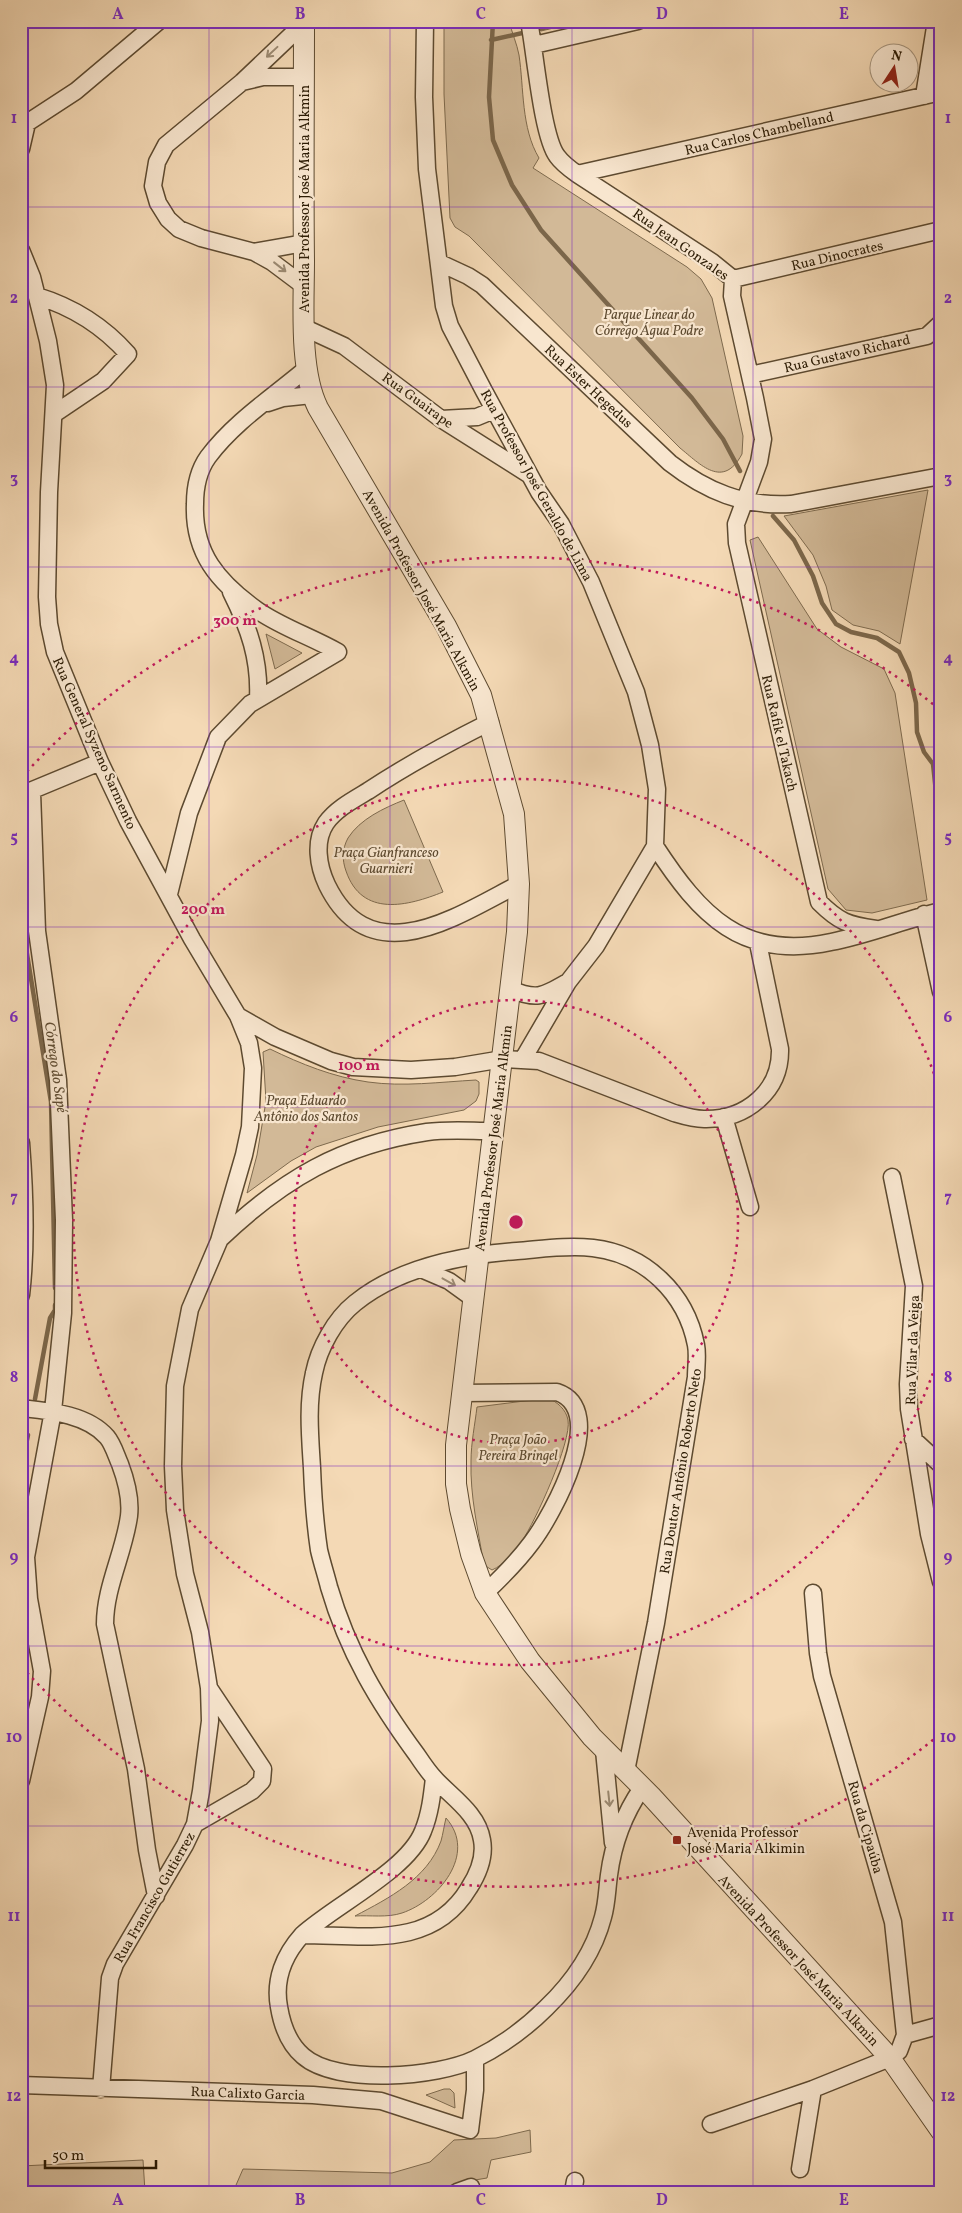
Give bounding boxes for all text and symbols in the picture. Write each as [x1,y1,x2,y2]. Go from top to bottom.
text: A [112,4,124,26]
text: B [295,4,306,26]
text: C [476,4,486,26]
text: D [656,4,668,26]
text: E [839,4,849,26]
north arrow [870,42,920,92]
one-way arrow [266,46,279,58]
text: N [889,46,903,67]
street label: Avenida Professor José Maria Alkmin [296,85,315,313]
text: 1 [11,108,17,130]
street label: Rua Carlos Chambelland [683,108,836,161]
text: 1 [945,108,951,130]
street label: Rua Jean Gonzales [628,205,732,286]
street label: Rua Dinocrates [790,237,885,276]
one-way arrow [273,262,286,273]
text: 2 [10,288,18,310]
text: 2 [944,288,952,310]
park label: Parque Linear do Córrego Água Podre [595,306,703,341]
street label: Rua Gustavo Richard [782,331,912,378]
street label: Rua Ester Hegedus [540,341,636,433]
street label: Rua Guairape [378,369,457,434]
street label: Rua Professor José Geraldo de Lima [475,386,596,585]
text: 3 [10,468,18,490]
text: 3 [944,468,952,490]
street label: Avenida Professor José Maria Alkmin [357,486,484,695]
text: 300 m [213,611,257,632]
text: 4 [9,648,19,670]
text: 4 [943,648,953,670]
street label: Rua General Syzeno Sarmento [47,654,140,833]
street label: Rua Rafik el Takach [756,673,801,794]
text: 5 [10,827,18,849]
text: 5 [944,827,952,849]
park label: Praça Gianfranceso Guarnieri [333,844,439,879]
text: 200 m [181,900,225,921]
text: 6 [10,1007,19,1029]
text: 6 [944,1007,953,1029]
water label: Córrego do Sapé [38,1020,72,1116]
street label: Avenida Professor José Maria Alkmin [471,1024,518,1253]
text: 100 m [338,1056,381,1077]
park label: Praça Eduardo Antônio dos Santos [253,1092,358,1127]
text: 7 [10,1187,18,1209]
text: 7 [944,1187,952,1209]
centre of rings [507,1213,525,1231]
one-way arrow [441,1277,456,1287]
street label: Rua Vilar da Veiga [902,1295,925,1405]
text: 8 [10,1367,18,1389]
street label: Rua Doutor Antônio Roberto Neto [656,1367,707,1575]
text: 8 [944,1367,952,1389]
park label: Praça João Pereira Bringel [478,1431,558,1466]
text: 9 [10,1547,19,1569]
text: 9 [944,1547,953,1569]
text: 10 [6,1727,22,1749]
text: 10 [940,1727,956,1749]
street label: Rua da Cipaúba [842,1779,887,1876]
one-way arrow [604,1790,614,1806]
place label: Avenida Professor José Maria Alkimin [687,1824,805,1859]
street label: Rua Francisco Gutierrez [110,1829,201,1967]
marker: Avenida Professor José Maria Alkimin [671,1834,683,1846]
street label: Avenida Professor José Maria Alkmin [713,1871,883,2051]
text: 11 [8,1906,20,1928]
text: 11 [942,1906,954,1928]
street label: Rua Calixto Garcia [190,2083,306,2106]
text: 12 [7,2086,21,2108]
text: 12 [941,2086,955,2108]
scale bar [45,2138,156,2170]
text: 50 m [52,2146,84,2167]
text: A [112,2190,124,2212]
text: B [295,2190,306,2212]
text: C [476,2190,486,2212]
text: D [656,2190,668,2212]
text: E [839,2190,849,2212]

